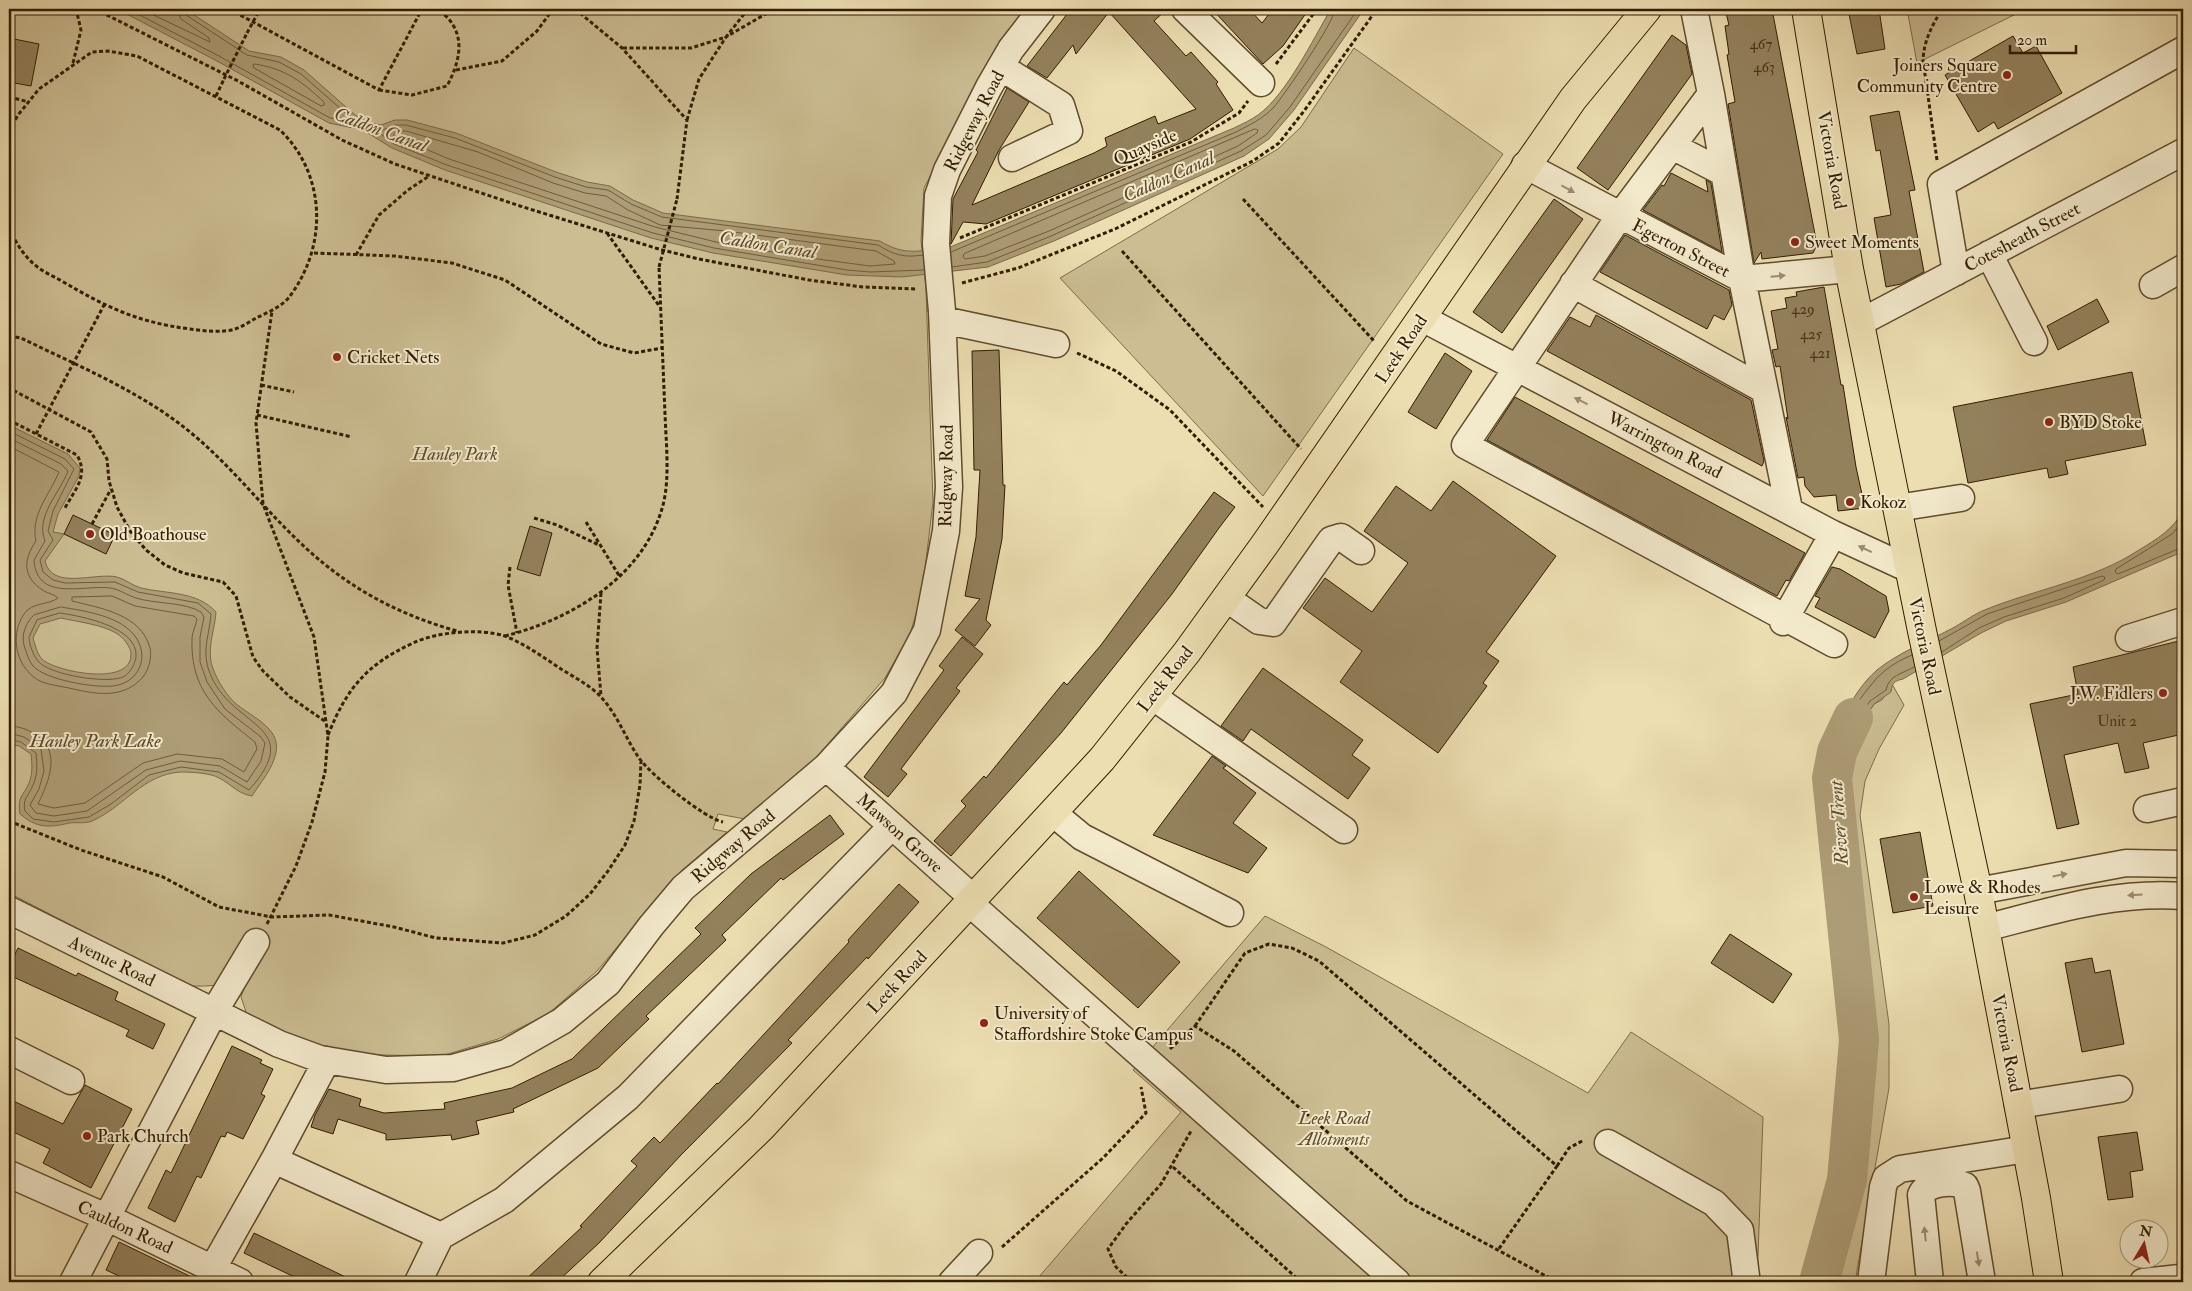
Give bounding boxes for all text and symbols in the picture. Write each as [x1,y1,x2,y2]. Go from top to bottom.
scale bar [2010,22,2076,54]
text: 20 m [2017,31,2047,50]
house number: 467 [1750,35,1772,54]
place label: Joiners Square Community Centre [1857,54,1997,98]
house number: 463 [1753,58,1775,77]
street label: Ridgeway Road [939,67,1010,176]
marker: Joiners Square Community Centre [2001,69,2013,81]
water label: Caldon Canal [331,102,432,158]
street label: Victoria Road [1812,109,1851,211]
street label: Quayside [1110,124,1181,171]
water label: Caldon Canal [1119,145,1219,208]
one-way arrow [1561,185,1575,193]
street label: Cotesheath Street [1960,197,2084,278]
street label: Egerton Street [1628,214,1734,283]
water label: Caldon Canal [718,225,820,265]
place label: Sweet Moments [1805,231,1919,254]
marker: Sweet Moments [1789,236,1801,248]
one-way arrow [1770,272,1786,280]
house number: 429 [1791,300,1815,319]
street label: Leek Road [1370,310,1433,388]
house number: 425 [1800,325,1823,344]
house number: 421 [1809,344,1831,363]
place label: Cricket Nets [347,346,439,369]
marker: Cricket Nets [331,351,343,363]
one-way arrow [1574,397,1588,405]
street label: Warrington Road [1603,406,1726,484]
place label: BYD Stoke [2059,411,2142,434]
marker: BYD Stoke [2043,416,2055,428]
street label: Ridgway Road [934,424,959,528]
park label: Hanley Park [411,443,498,466]
place label: Kokoz [1860,491,1907,514]
marker: Kokoz [1844,496,1856,508]
place label: Old Boathouse [100,523,207,546]
marker: Old Boathouse [84,528,96,540]
one-way arrow [1858,544,1872,552]
street label: Victoria Road [1903,595,1946,697]
street label: Leek Road [1132,641,1199,717]
place label: J.W. Fidlers [2069,682,2153,705]
marker: J.W. Fidlers [2157,687,2169,699]
house number: Unit 2 [2097,712,2137,731]
water label: Hanley Park Lake [28,729,161,753]
water label: River Trent [1824,778,1854,867]
street label: Mawson Grove [851,788,948,879]
street label: Ridgway Road [687,804,780,888]
one-way arrow [2053,871,2069,879]
place label: Lowe & Rhodes Leisure [1924,876,2040,920]
marker: Lowe & Rhodes Leisure [1908,891,1920,903]
one-way arrow [2126,892,2142,900]
street label: Avenue Road [64,930,159,992]
street label: Leek Road [862,946,933,1019]
street label: Victoria Road [1986,992,2027,1094]
place label: University of Staffordshire Stoke Campus [994,1002,1193,1046]
marker: University of Staffordshire Stoke Campus [978,1017,990,1029]
park label: Leek Road Allotments [1297,1107,1371,1151]
place label: Park Church [97,1125,189,1148]
marker: Park Church [81,1130,93,1142]
street label: Cauldon Road [73,1195,176,1260]
north arrow [2120,1218,2170,1268]
text: N [2137,1222,2154,1241]
one-way arrow [1921,1225,1929,1241]
one-way arrow [1975,1251,1983,1267]

